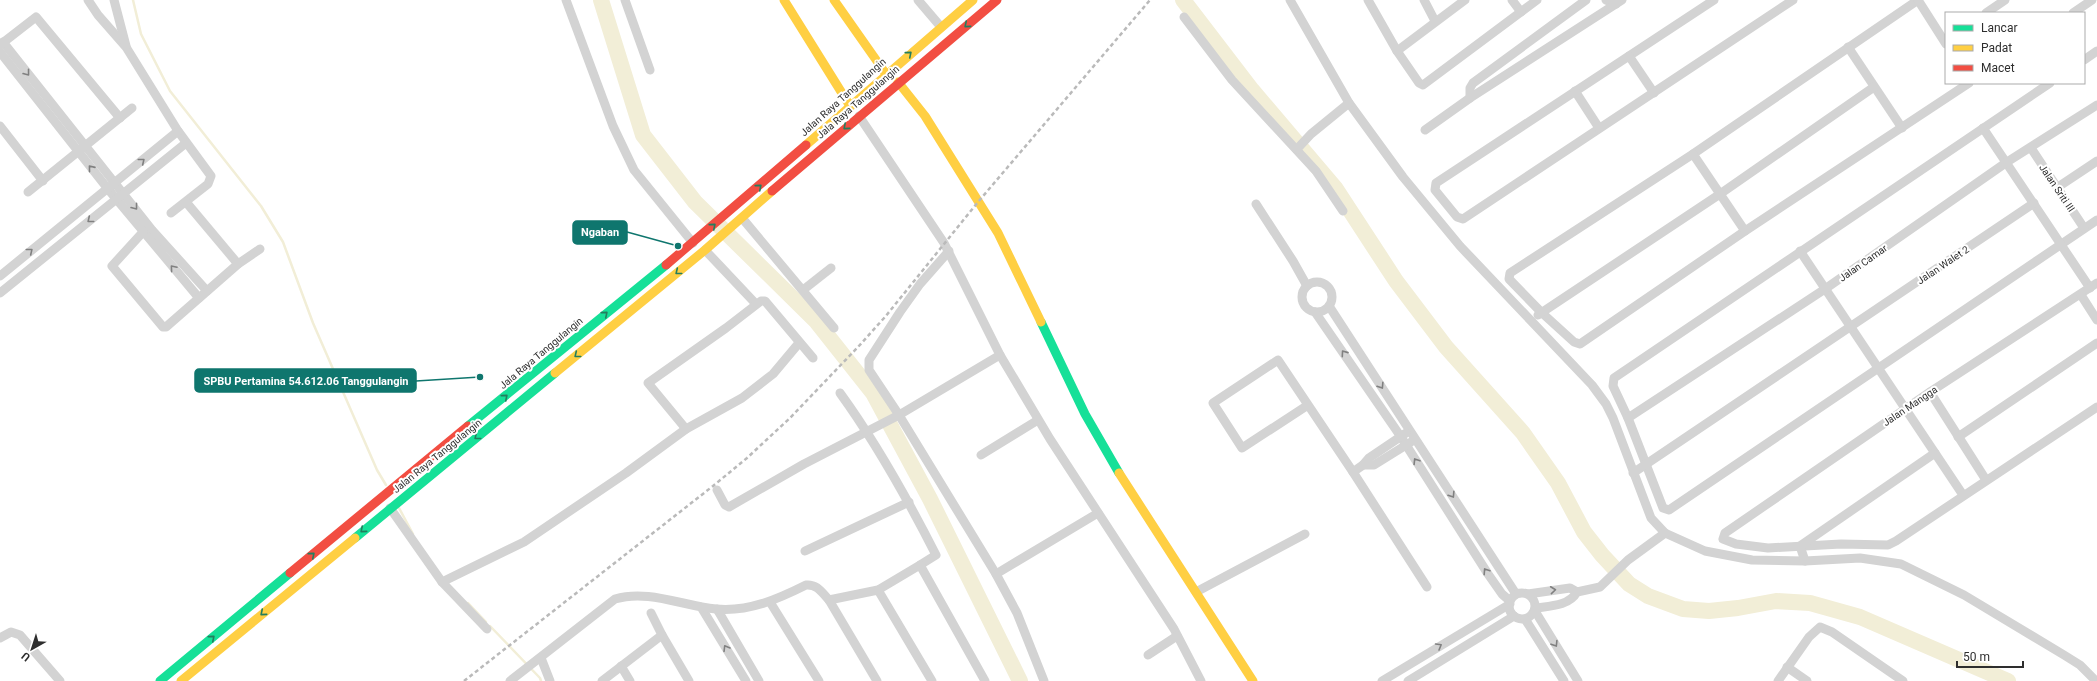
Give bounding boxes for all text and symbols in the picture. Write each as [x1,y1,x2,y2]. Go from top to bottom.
legend [1945,12,2085,84]
one-way arrow [964,20,972,27]
text: Lancar [1981,21,2018,35]
text: Padat [1981,41,2012,55]
one-way arrow [904,52,912,59]
street label: Jalan Raya Tanggulangin [798,56,888,138]
text: Macet [1981,61,2015,75]
street label: Jala Raya Tanggulangin [815,63,901,141]
one-way arrow [23,69,30,76]
one-way arrow [843,122,851,130]
one-way arrow [138,158,145,165]
street label: Jalan Sriti III [2037,162,2077,214]
one-way arrow [89,165,96,172]
one-way arrow [754,184,762,191]
one-way arrow [130,203,137,210]
one-way arrow [88,215,95,222]
callout: Ngaban [573,221,627,244]
one-way arrow [709,224,716,231]
text: Ngaban [581,226,619,239]
street label: Jalan Camar [1837,242,1890,284]
street label: Jalan Walet 2 [1915,243,1971,286]
one-way arrow [26,249,33,256]
one-way arrow [171,265,178,273]
one-way arrow [675,268,682,275]
one-way arrow [600,311,608,318]
street label: Jala Raya Tanggulangin [497,315,585,391]
one-way arrow [575,350,582,357]
one-way arrow [1341,350,1349,357]
callout: SPBU Pertamina 54.612.06 Tanggulangin [195,369,416,392]
text: SPBU Pertamina 54.612.06 Tanggulangin [203,375,409,388]
one-way arrow [1376,381,1383,388]
street label: Jalan Mangga [1881,384,1939,428]
one-way arrow [500,394,508,401]
street label: Jalan Raya Tanggulangin [390,417,484,495]
one-way arrow [474,433,481,440]
one-way arrow [1414,458,1421,465]
one-way arrow [1447,490,1454,497]
one-way arrow [361,526,368,533]
one-way arrow [307,552,314,559]
one-way arrow [1483,568,1491,575]
one-way arrow [1550,586,1556,595]
one-way arrow [260,609,268,616]
north arrow [12,629,52,669]
one-way arrow [207,635,214,642]
one-way arrow [1551,640,1558,647]
one-way arrow [1435,643,1442,650]
scale bar [1957,643,2023,669]
one-way arrow [723,644,730,652]
text: U [19,649,33,664]
text: 50 m [1963,650,1990,664]

